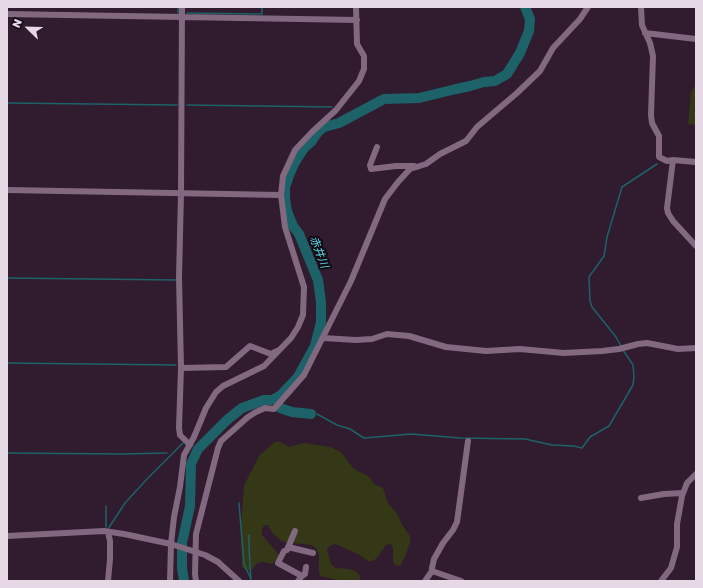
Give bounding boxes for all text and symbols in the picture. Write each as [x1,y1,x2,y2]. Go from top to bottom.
north arrow [8,8,48,48]
text: N [9,17,24,30]
water label: 赤井川 [307,234,331,270]

